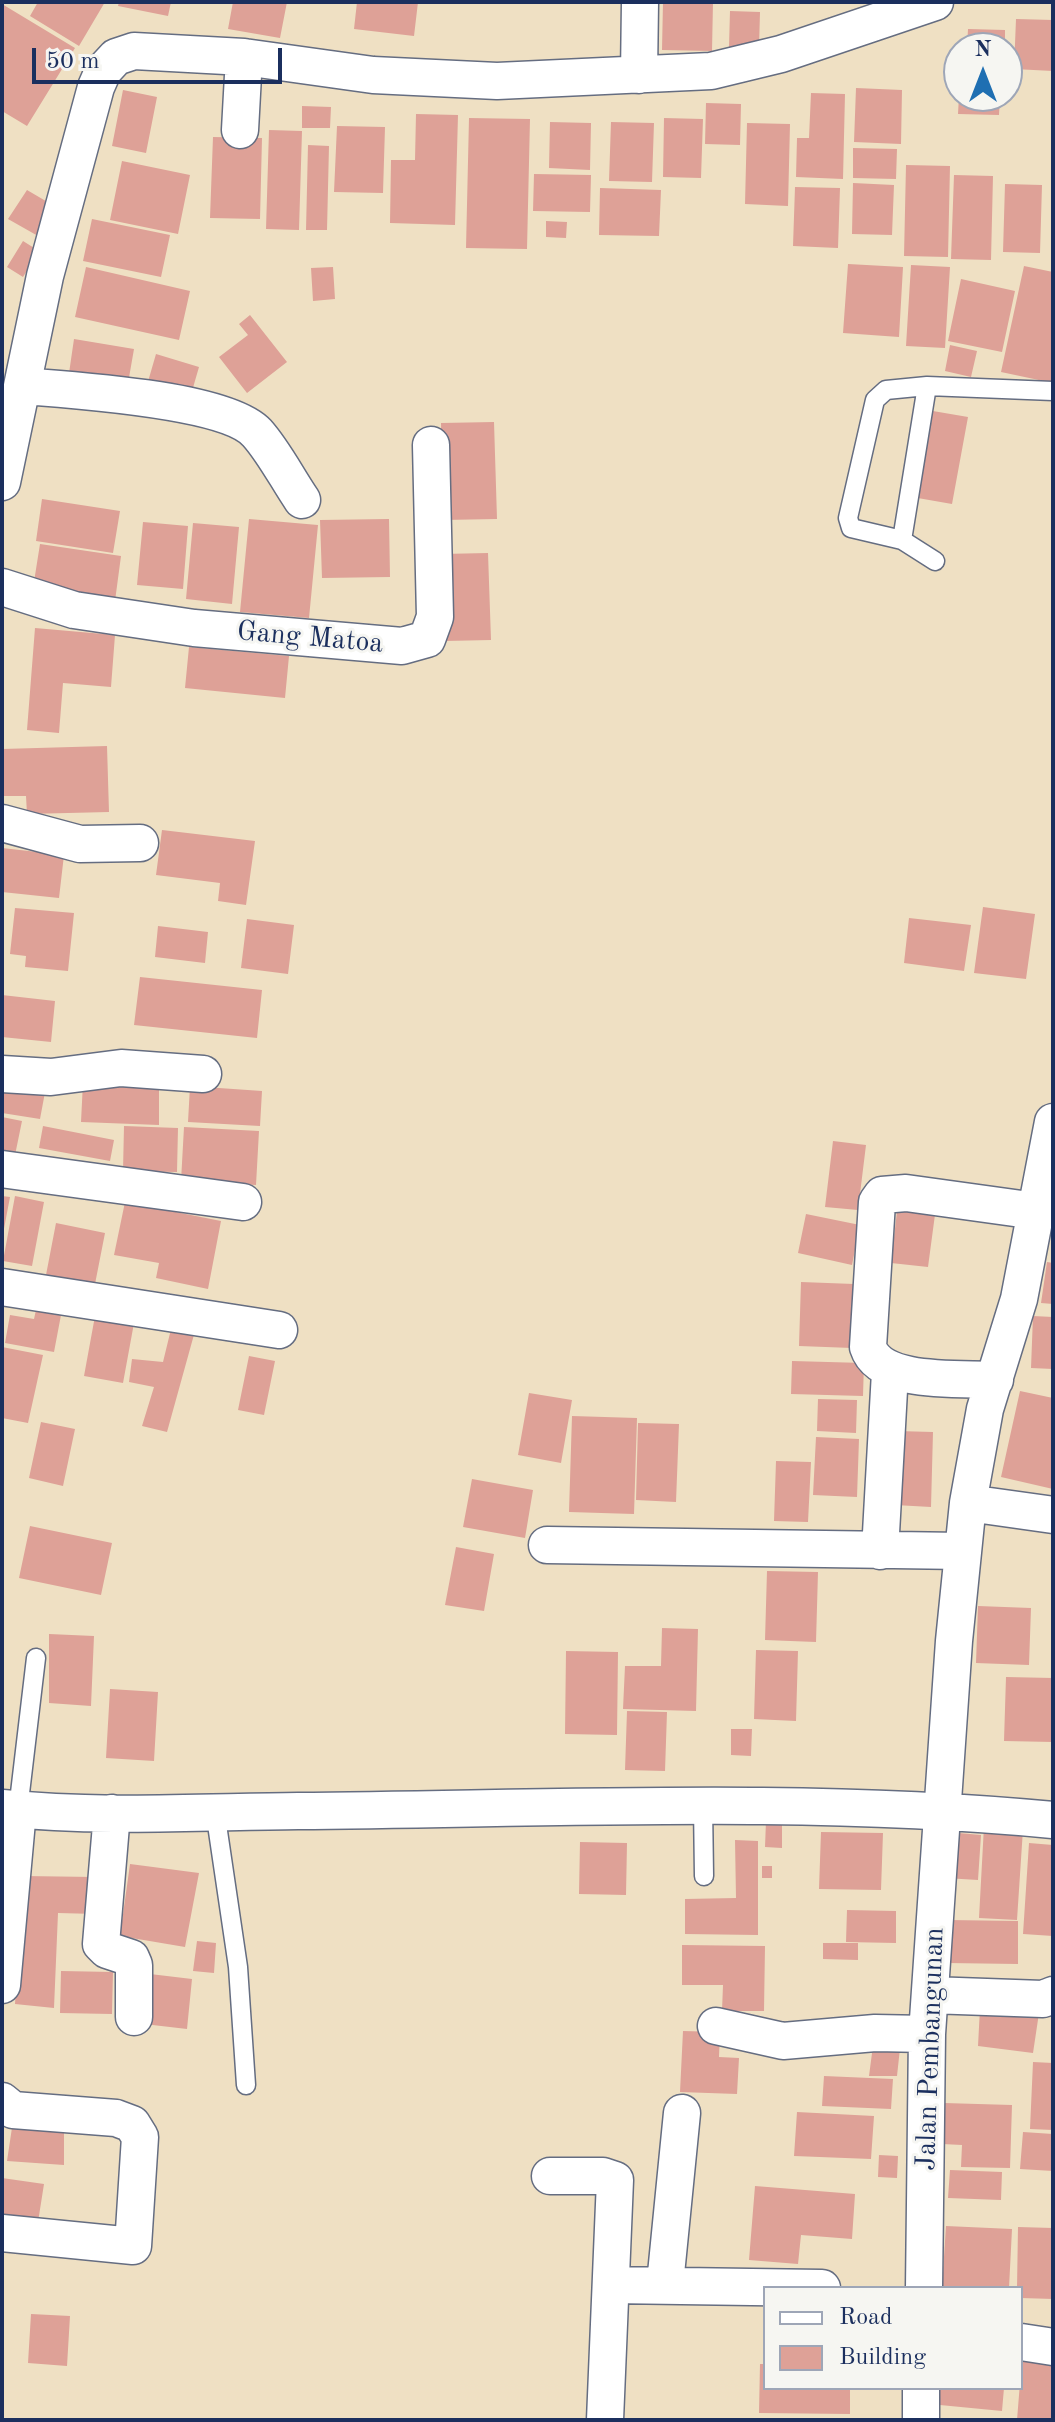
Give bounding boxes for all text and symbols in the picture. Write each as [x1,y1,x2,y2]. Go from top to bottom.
scale bar [36,32,286,82]
north arrow [943,32,1023,112]
text: N [975,39,991,61]
text: 50 m [46,50,100,74]
street label: Gang Matoa [235,615,385,661]
street label: Jalan Pembangunan [910,1927,952,2171]
legend [763,2286,1023,2390]
text: Road [839,2306,892,2330]
text: Building [839,2346,926,2370]

